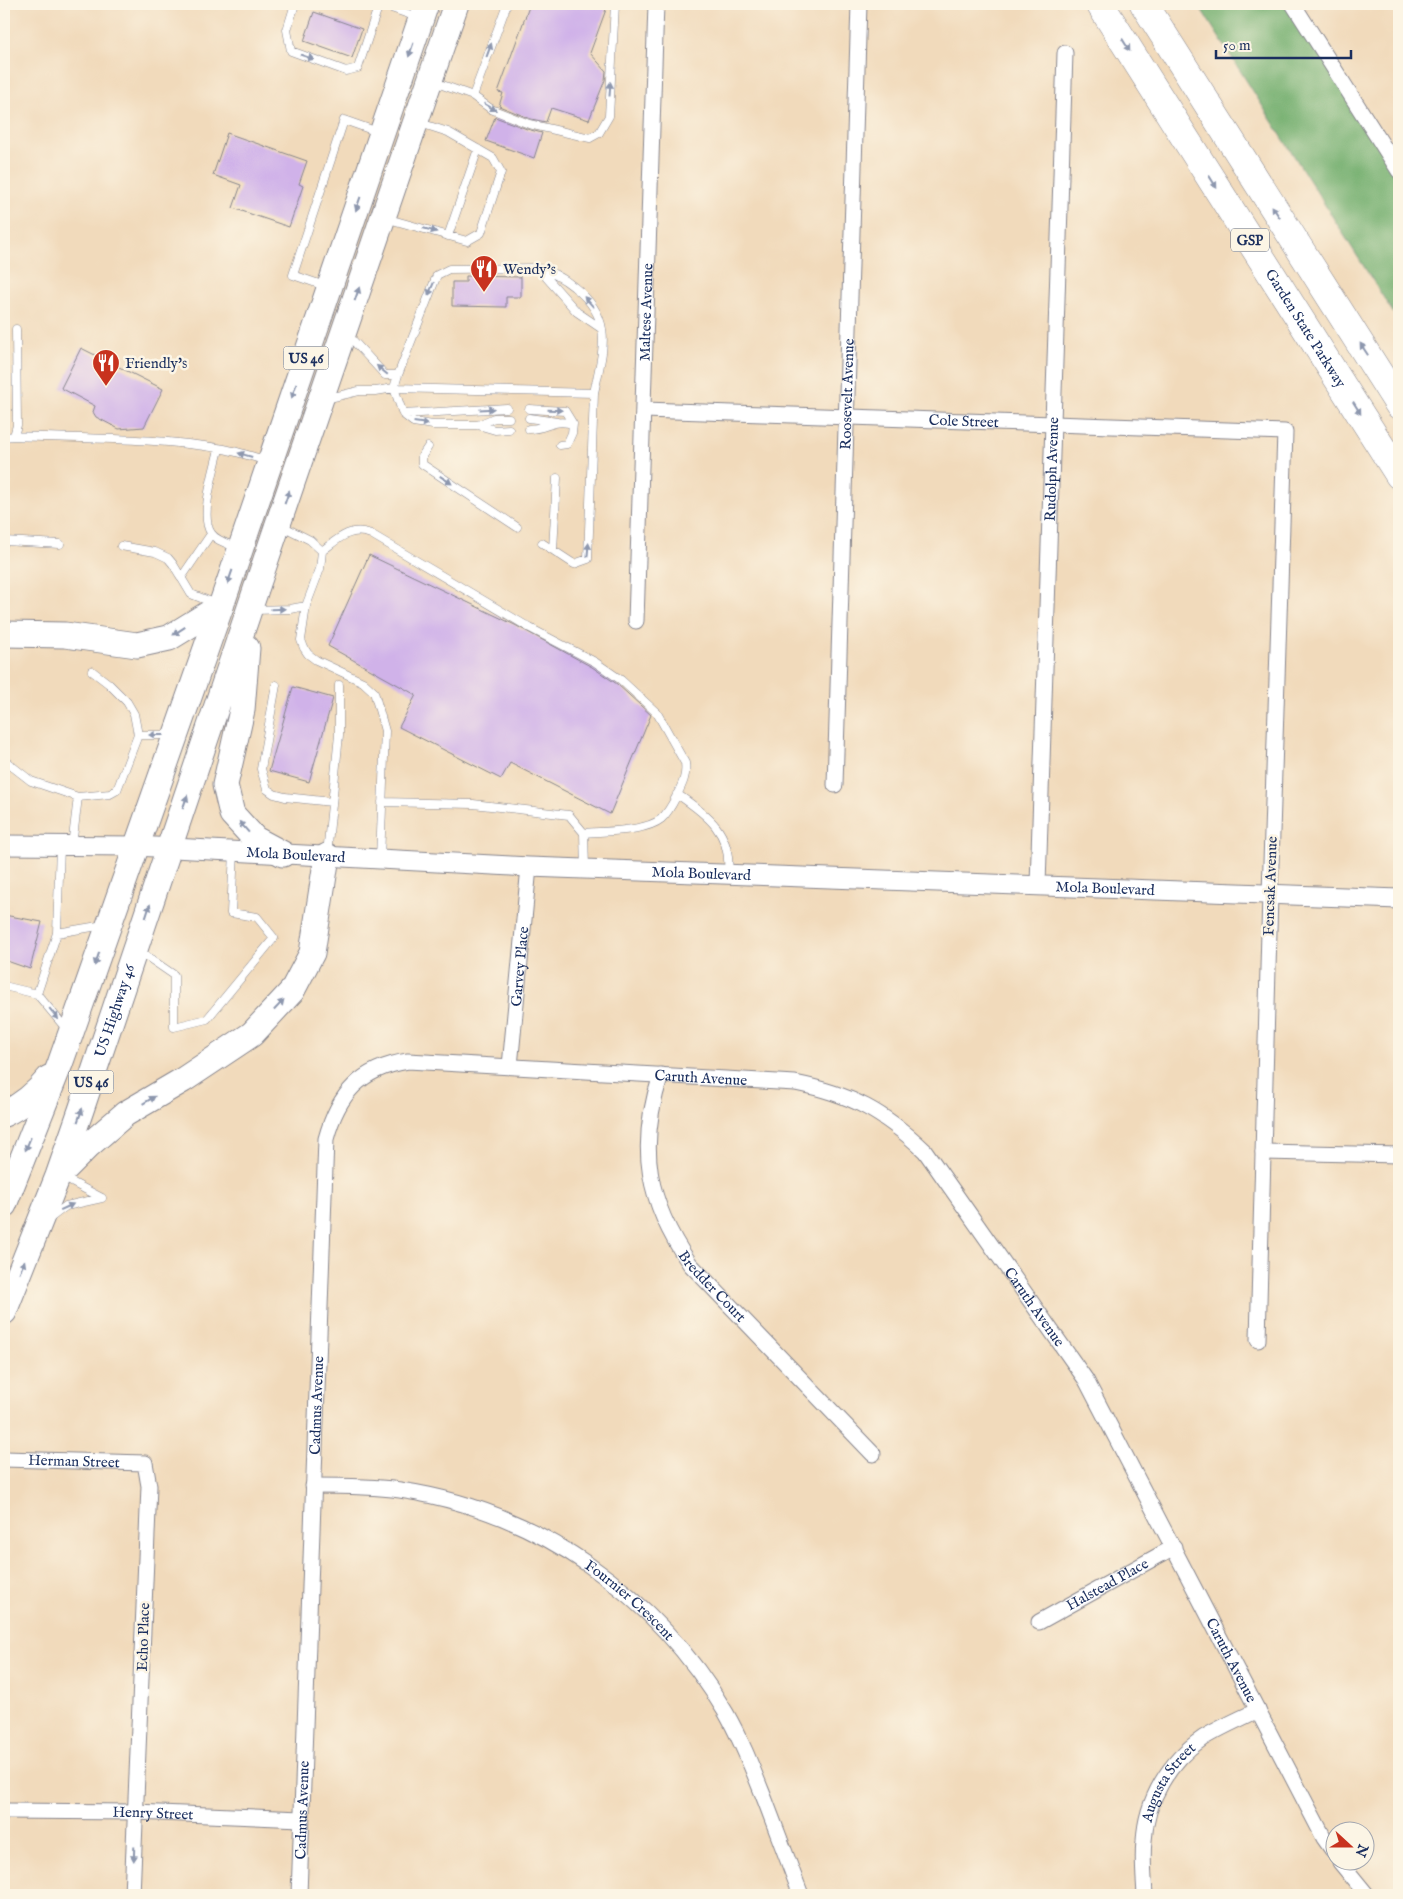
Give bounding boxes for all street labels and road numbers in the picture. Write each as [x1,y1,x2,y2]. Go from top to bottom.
road number: GSP [1231,228,1269,252]
street label: Maltese Avenue [635,263,658,362]
street label: Garden State Parkway [1261,266,1350,392]
street label: Roosevelt Avenue [836,338,859,450]
road number: US 46 [284,346,328,369]
street label: Cole Street [928,411,999,432]
street label: Rudolph Avenue [1041,417,1063,522]
street label: Fencsak Avenue [1259,836,1282,936]
street label: Mola Boulevard [246,843,347,867]
street label: Mola Boulevard [651,863,752,885]
street label: Mola Boulevard [1055,877,1156,900]
street label: Garvey Place [507,925,533,1008]
street label: US Highway 46 [90,961,140,1060]
street label: Caruth Avenue [654,1066,748,1090]
road number: US 46 [68,1070,114,1094]
street label: Bredder Court [674,1247,750,1326]
street label: Caruth Avenue [1000,1264,1069,1351]
street label: Cadmus Avenue [306,1355,328,1455]
street label: Herman Street [28,1451,120,1472]
street label: Halstead Place [1063,1554,1152,1615]
street label: Fournier Crescent [581,1556,678,1645]
street label: Echo Place [133,1602,154,1672]
street label: Caruth Avenue [1201,1615,1261,1706]
street label: Augusta Street [1137,1738,1200,1825]
street label: Cadmus Avenue [291,1760,314,1860]
street label: Henry Street [112,1803,194,1824]

